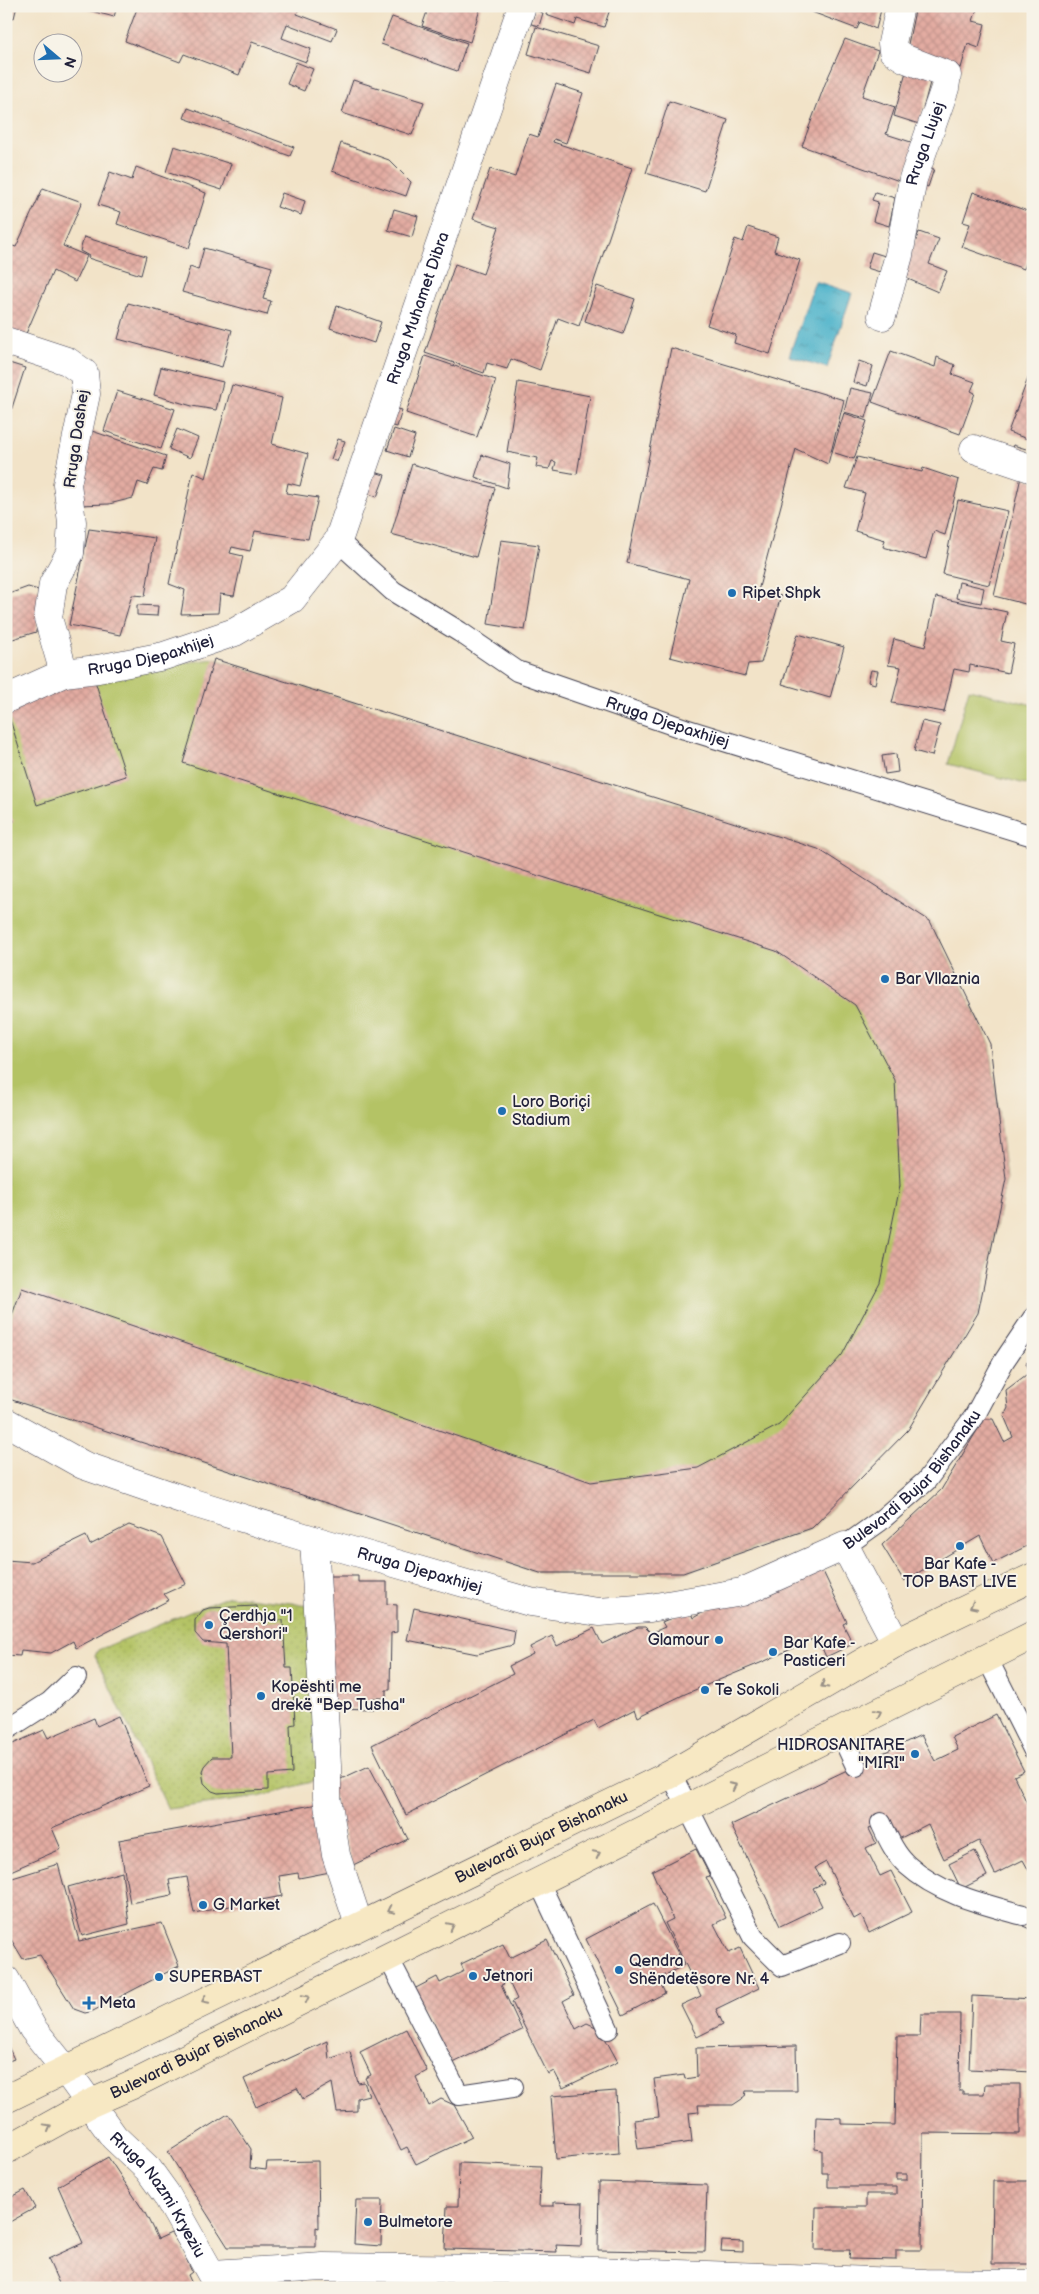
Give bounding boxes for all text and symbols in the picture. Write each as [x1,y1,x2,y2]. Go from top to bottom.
north arrow [32,32,82,82]
text: N [60,54,80,70]
street label: Rruga Llujej [902,99,949,187]
street label: Rruga Muhamet Dibra [383,229,453,387]
street label: Rruga Dashej [61,389,93,489]
place label: Ripet Shpk [742,584,821,603]
marker: Ripet Shpk [726,587,738,599]
street label: Rruga Djepaxhijej [87,630,216,680]
street label: Rruga Djepaxhijej [603,693,732,752]
place label: Bar Vllaznia [895,970,980,989]
marker: Bar Vllaznia [879,973,891,985]
place label: Loro Boriçi Stadium [512,1093,591,1130]
marker: Loro Boriçi Stadium [496,1105,508,1117]
street label: Bulevardi Bujar Bishanaku [839,1407,985,1554]
marker: Bar Kafe - TOP BAST LIVE [954,1540,966,1552]
street label: Rruga Djepaxhijej [355,1543,484,1597]
place label: Bar Kafe - TOP BAST LIVE [903,1555,1017,1592]
one-way arrow [969,1600,978,1610]
place label: Çerdhja "1 Qershori" [219,1607,293,1644]
marker: Çerdhja "1 Qershori" [203,1619,215,1631]
place label: Glamour [648,1631,709,1650]
marker: Glamour [713,1634,725,1646]
place label: Bar Kafe - Pasticeri [783,1634,856,1671]
marker: Bar Kafe - Pasticeri [767,1646,779,1658]
place label: Kopështi me drekë "Bep Tusha" [271,1678,405,1715]
one-way arrow [820,1678,829,1688]
place label: Te Sokoli [715,1681,779,1700]
marker: Te Sokoli [699,1684,711,1696]
marker: Kopështi me drekë "Bep Tusha" [255,1690,267,1702]
one-way arrow [872,1709,881,1719]
place label: HIDROSANITARE "MIRI" [777,1736,905,1773]
marker: HIDROSANITARE "MIRI" [909,1748,921,1760]
one-way arrow [727,1782,736,1792]
street label: Bulevardi Bujar Bishanaku [452,1787,631,1888]
one-way arrow [592,1850,601,1860]
place label: G Market [213,1896,280,1915]
marker: G Market [197,1899,209,1911]
one-way arrow [387,1904,396,1914]
one-way arrow [446,1922,455,1932]
place label: Qendra Shëndetësore Nr. 4 [629,1952,770,1989]
marker: Qendra Shëndetësore Nr. 4 [613,1964,625,1976]
place label: Jetnori [483,1967,533,1986]
place label: SUPERBAST [169,1968,263,1987]
marker: Jetnori [467,1970,479,1982]
marker: SUPERBAST [153,1971,165,1983]
place label: Meta [99,1994,136,2013]
one-way arrow [201,1994,210,2005]
one-way arrow [301,1994,310,2004]
marker: Meta [83,1997,95,2009]
street label: Bulevardi Bujar Bishanaku [107,2002,286,2103]
one-way arrow [43,2124,52,2134]
street label: Rruga Nazmi Kryeziu [105,2128,209,2261]
place label: Bulmetore [378,2213,453,2232]
marker: Bulmetore [362,2216,374,2228]

